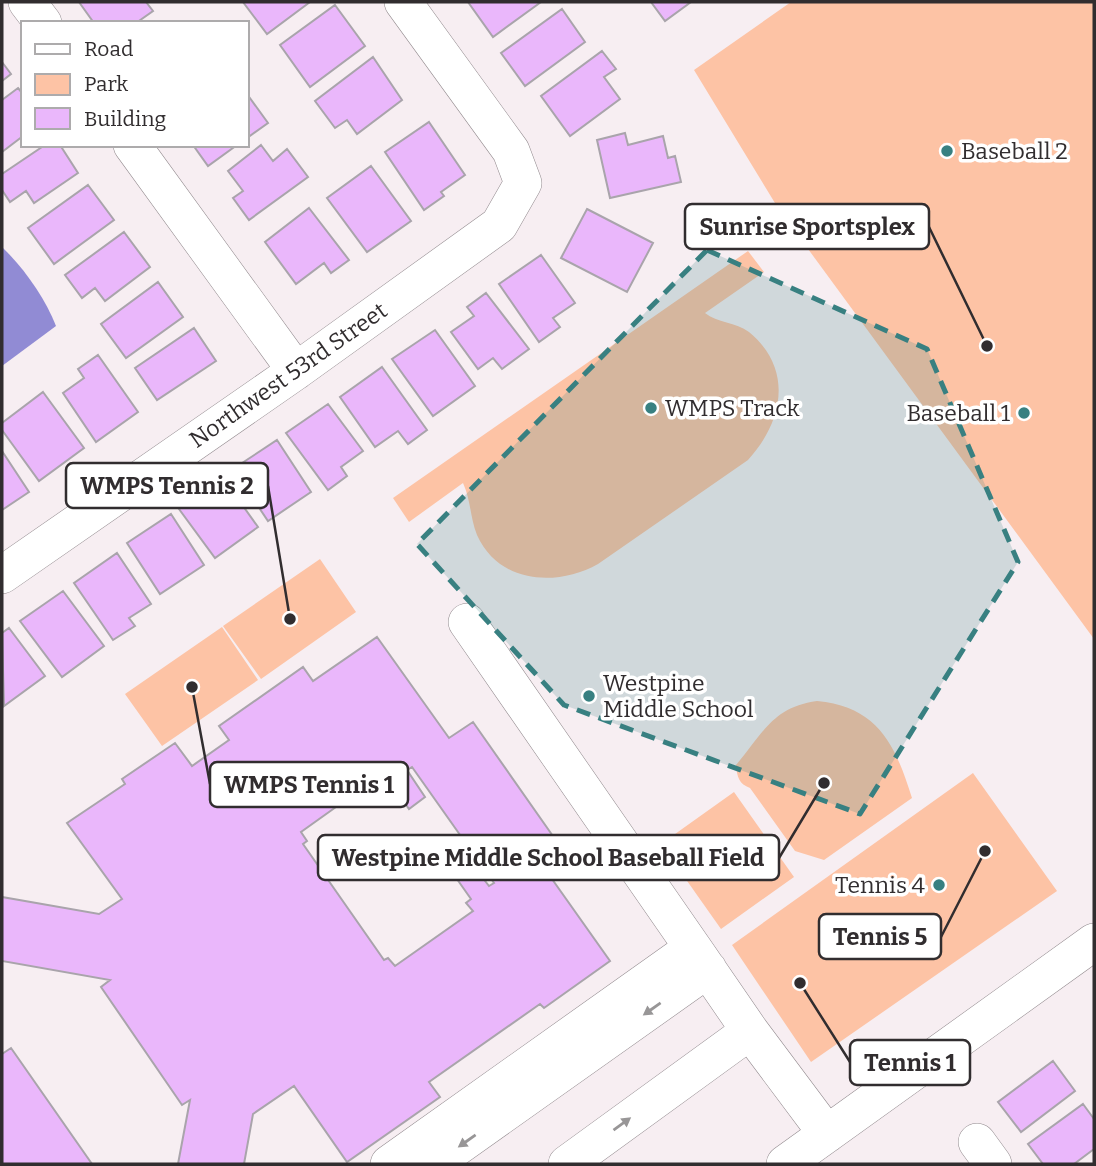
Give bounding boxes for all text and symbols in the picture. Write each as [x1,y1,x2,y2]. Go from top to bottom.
legend [21,21,248,147]
text: Road [84,36,133,62]
text: Park [84,71,128,97]
text: Building [84,106,167,132]
place label: Baseball 2 [961,137,1068,165]
marker: Baseball 2 [939,143,955,159]
callout: Sunrise Sportsplex [685,204,929,249]
text: Sunrise Sportsplex [699,213,915,241]
street label: Northwest 53rd Street [184,296,392,454]
place label: WMPS Track [665,394,800,422]
place label: Baseball 1 [906,399,1011,427]
marker: WMPS Track [643,400,659,416]
marker: Baseball 1 [1016,405,1032,421]
callout: WMPS Tennis 2 [66,463,268,508]
text: WMPS Tennis 2 [80,472,254,500]
place label: Westpine Middle School [603,669,754,723]
marker: Westpine Middle School [581,688,597,704]
callout: WMPS Tennis 1 [210,762,408,807]
text: WMPS Tennis 1 [224,771,395,799]
callout: Westpine Middle School Baseball Field [318,835,779,880]
text: Westpine Middle School Baseball Field [332,844,765,872]
place label: Tennis 4 [835,871,926,899]
marker: Tennis 4 [931,877,947,893]
callout: Tennis 5 [819,914,941,959]
text: Tennis 5 [833,923,927,951]
one-way arrow [643,1002,661,1016]
callout: Tennis 1 [850,1040,970,1085]
text: Tennis 1 [864,1049,957,1077]
one-way arrow [613,1117,631,1131]
one-way arrow [458,1133,476,1147]

